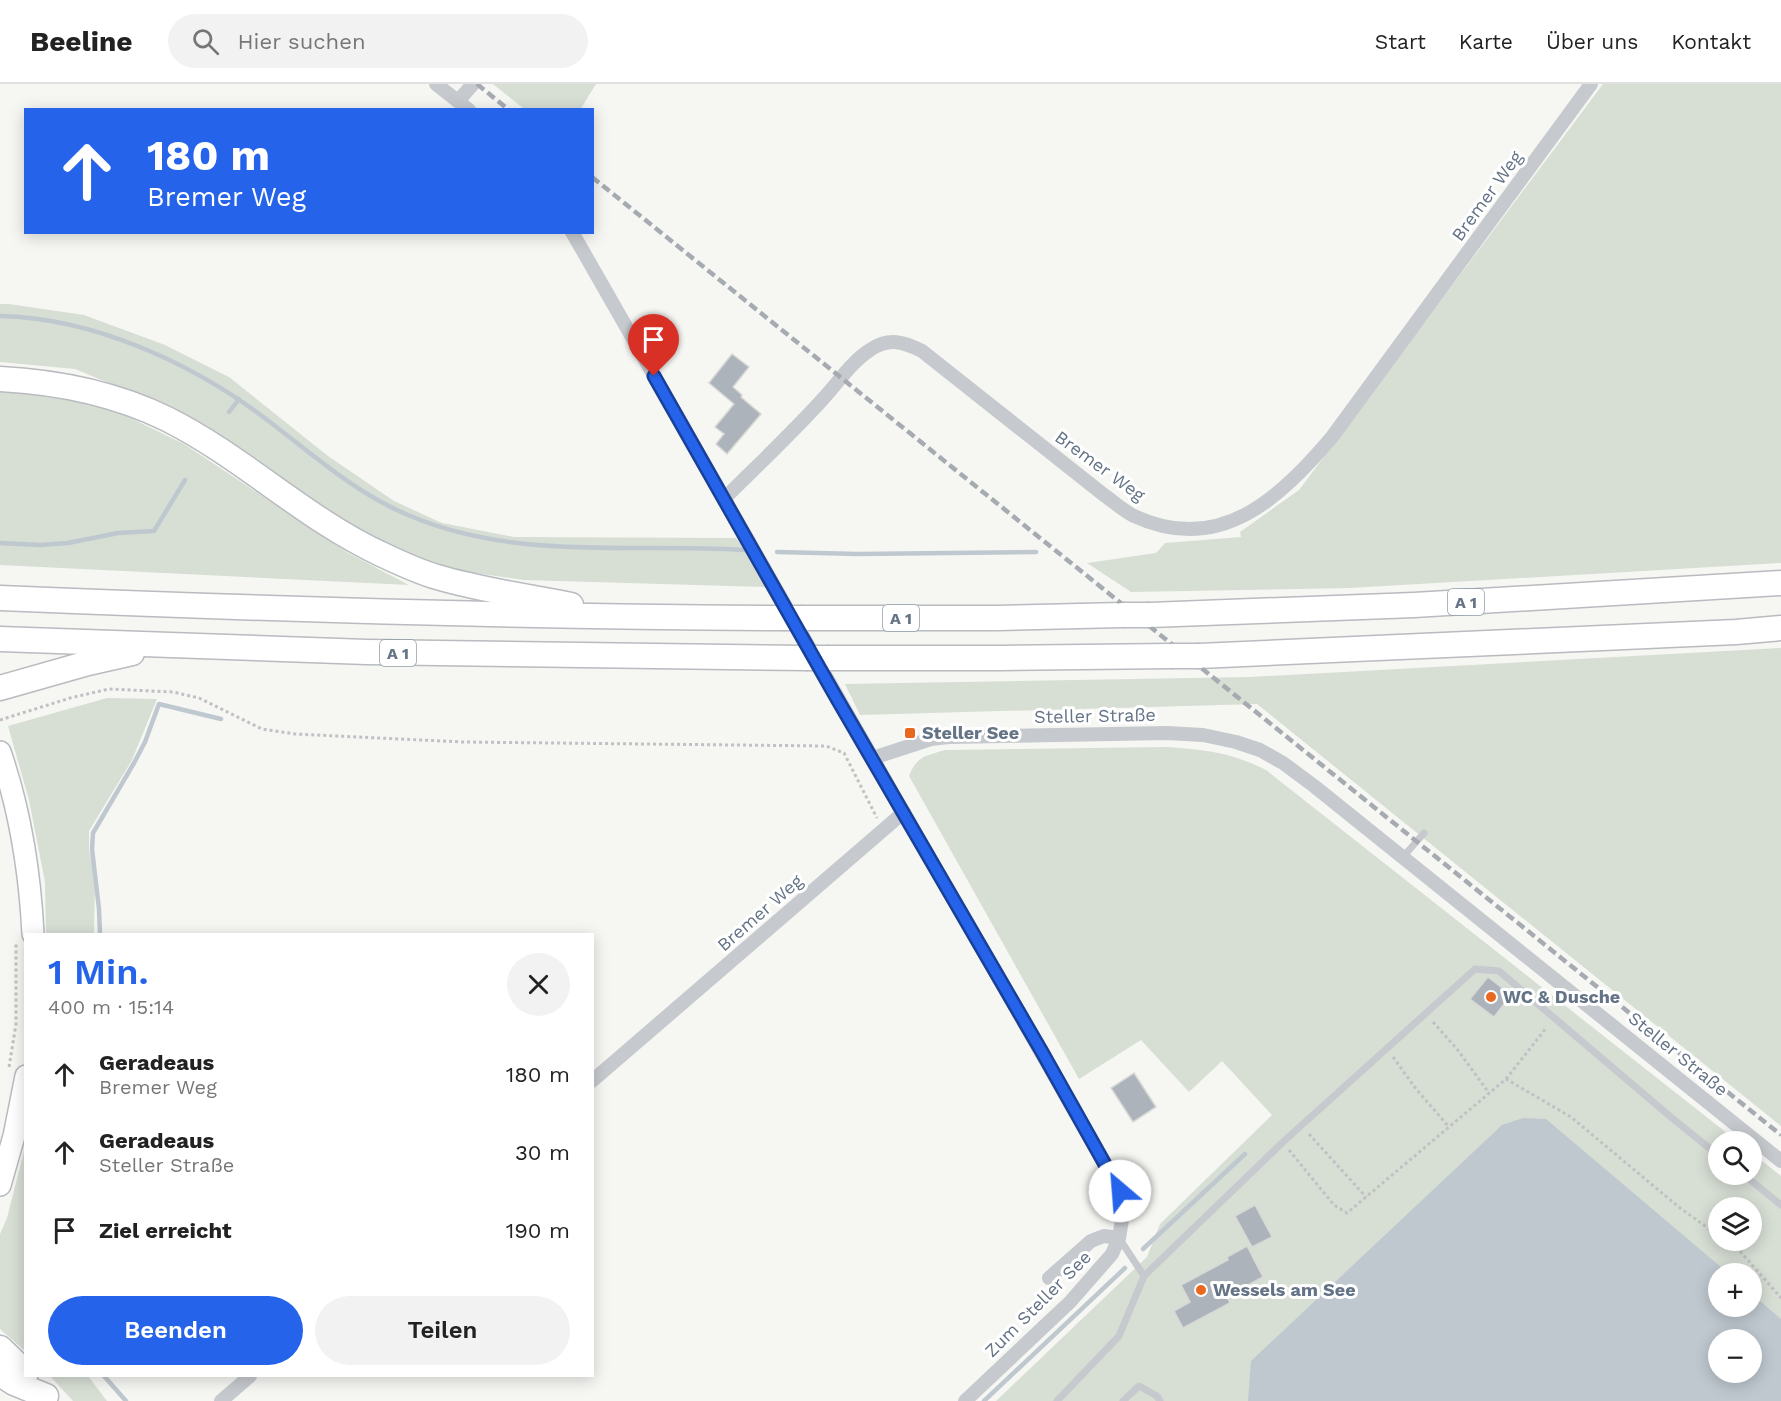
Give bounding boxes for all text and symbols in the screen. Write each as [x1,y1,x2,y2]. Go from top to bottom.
search box [168,14,588,68]
text: Beeline [30,25,132,58]
icon: search [189,25,222,58]
text: Hier suchen [237,29,366,54]
text: Start [1375,29,1426,54]
text: Karte [1459,29,1513,54]
text: Über uns [1546,29,1638,54]
text: Kontakt [1671,29,1751,54]
text: 180 m [147,131,270,180]
icon: ahead [48,132,126,210]
street label: Bremer Weg [1447,146,1526,245]
text: Bremer Weg [147,181,306,213]
pin [628,314,679,376]
icon: arrive [637,323,670,356]
street label: Bremer Weg [1051,426,1150,505]
road number: A 1 [1448,589,1484,615]
road number: A 1 [883,605,919,631]
road number: A 1 [380,640,416,666]
street label: Steller Straße [1034,704,1156,727]
place label: Steller See [922,722,1019,743]
marker: Steller See [903,726,917,740]
street label: Bremer Weg [713,870,807,955]
text: 1 Min. [48,951,149,993]
button: close [507,953,570,1016]
place label: WC & Dusche [1503,986,1620,1007]
marker: WC & Dusche [1484,990,1498,1004]
text: 400 m · 15:14 [48,995,174,1019]
street label: Steller Straße [1624,1007,1732,1100]
text: Geradeaus [99,1050,214,1075]
icon: ahead [48,1058,81,1091]
text: 180 m [506,1062,570,1087]
text: Bremer Weg [99,1075,217,1099]
text: Geradeaus [99,1128,214,1153]
map controls [1708,1131,1762,1383]
button: search [1708,1131,1762,1185]
icon: ahead [48,1136,81,1169]
text: 30 m [515,1140,570,1165]
text: Steller Straße [99,1153,234,1177]
position arrow [1088,1159,1152,1223]
button: layers [1708,1197,1762,1251]
icon: arrive [48,1214,81,1247]
text: Ziel erreicht [99,1218,232,1243]
text: 190 m [506,1218,570,1243]
street label: Zum Steller See [980,1246,1095,1361]
button: + [1708,1263,1762,1317]
place label: Wessels am See [1213,1279,1356,1300]
marker: Wessels am See [1194,1283,1208,1297]
button: Beenden [48,1296,303,1365]
button: Teilen [315,1296,570,1365]
button: − [1708,1329,1762,1383]

